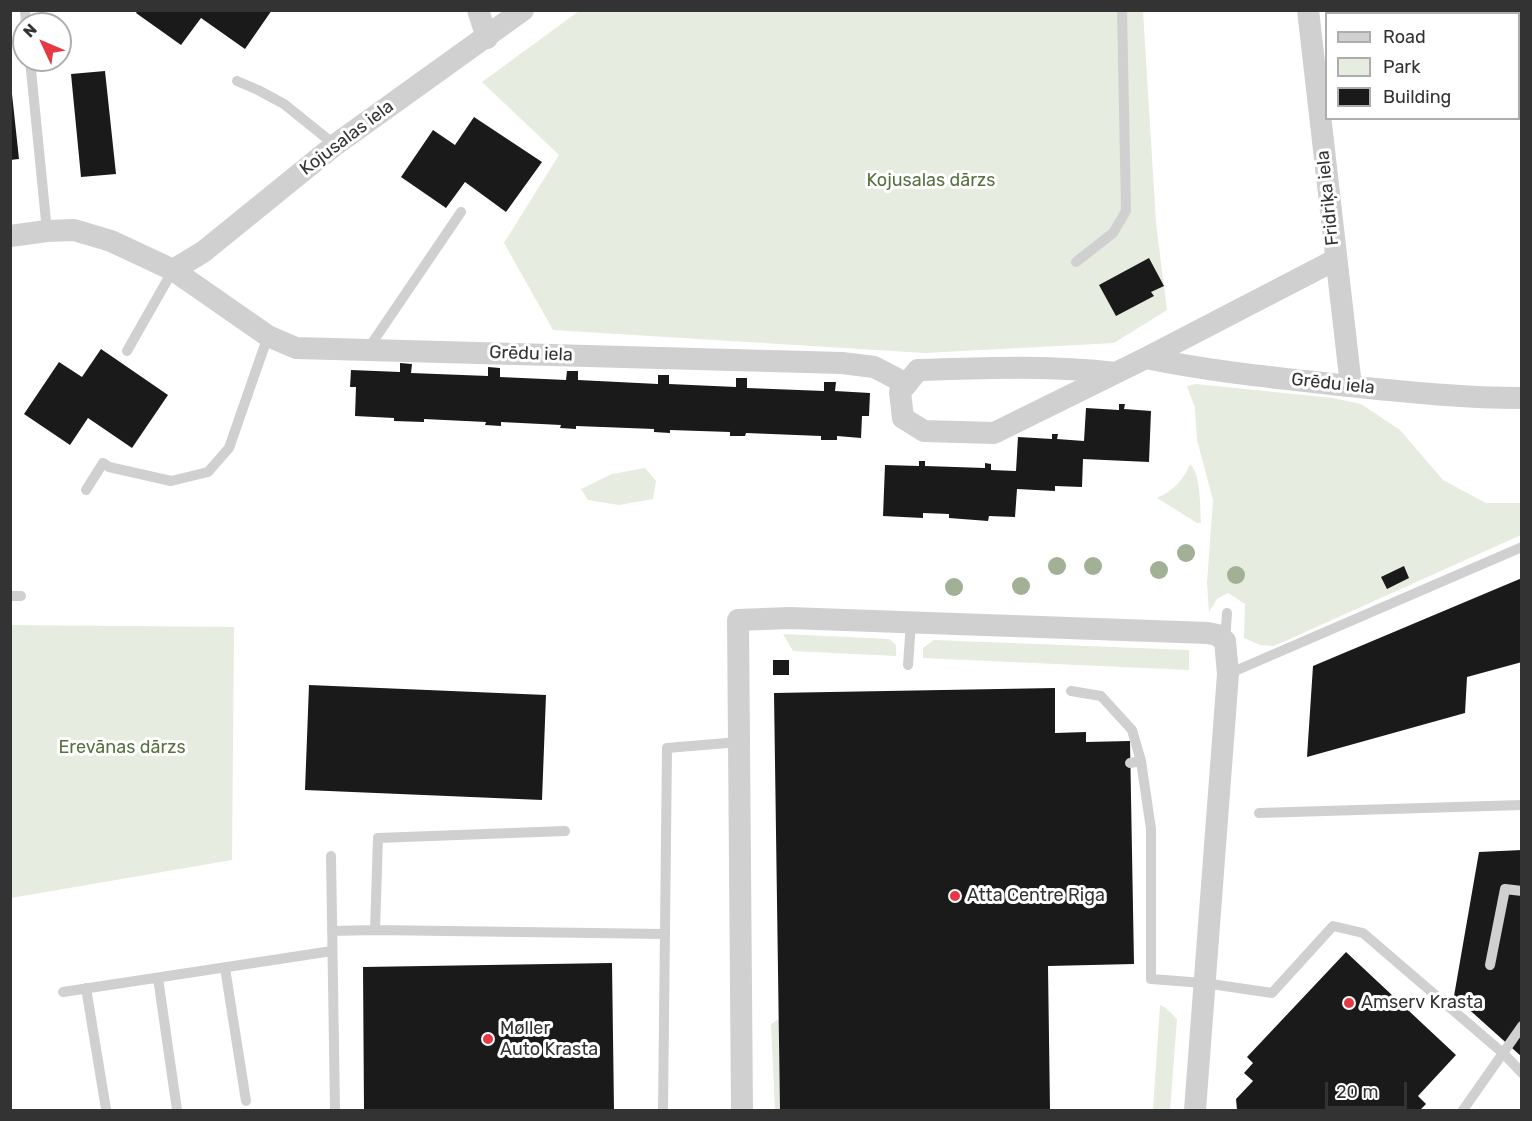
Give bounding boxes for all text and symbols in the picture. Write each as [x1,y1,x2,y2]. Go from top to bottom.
north arrow [12,12,72,72]
legend [1325,12,1520,120]
text: N [19,20,41,41]
text: Road [1383,26,1426,48]
text: Park [1383,56,1420,78]
text: Building [1383,86,1451,108]
street label: Kojusalas iela [296,96,398,180]
street label: Fridriķa iela [1312,149,1344,247]
park label: Kojusalas dārzs [867,170,995,192]
street label: Grēdu iela [489,342,573,366]
street label: Grēdu iela [1290,369,1376,399]
park label: Erevānas dārzs [58,737,186,759]
place label: Atta Centre Riga [967,885,1105,907]
marker: Atta Centre Riga [948,889,962,903]
place label: Amserv Krasta [1361,992,1483,1014]
marker: Amserv Krasta [1342,996,1356,1010]
place label: Møller Auto Krasta [500,1018,598,1060]
marker: Møller Auto Krasta [481,1032,495,1046]
scale bar [1328,1070,1410,1108]
text: 20 m [1336,1081,1378,1103]

